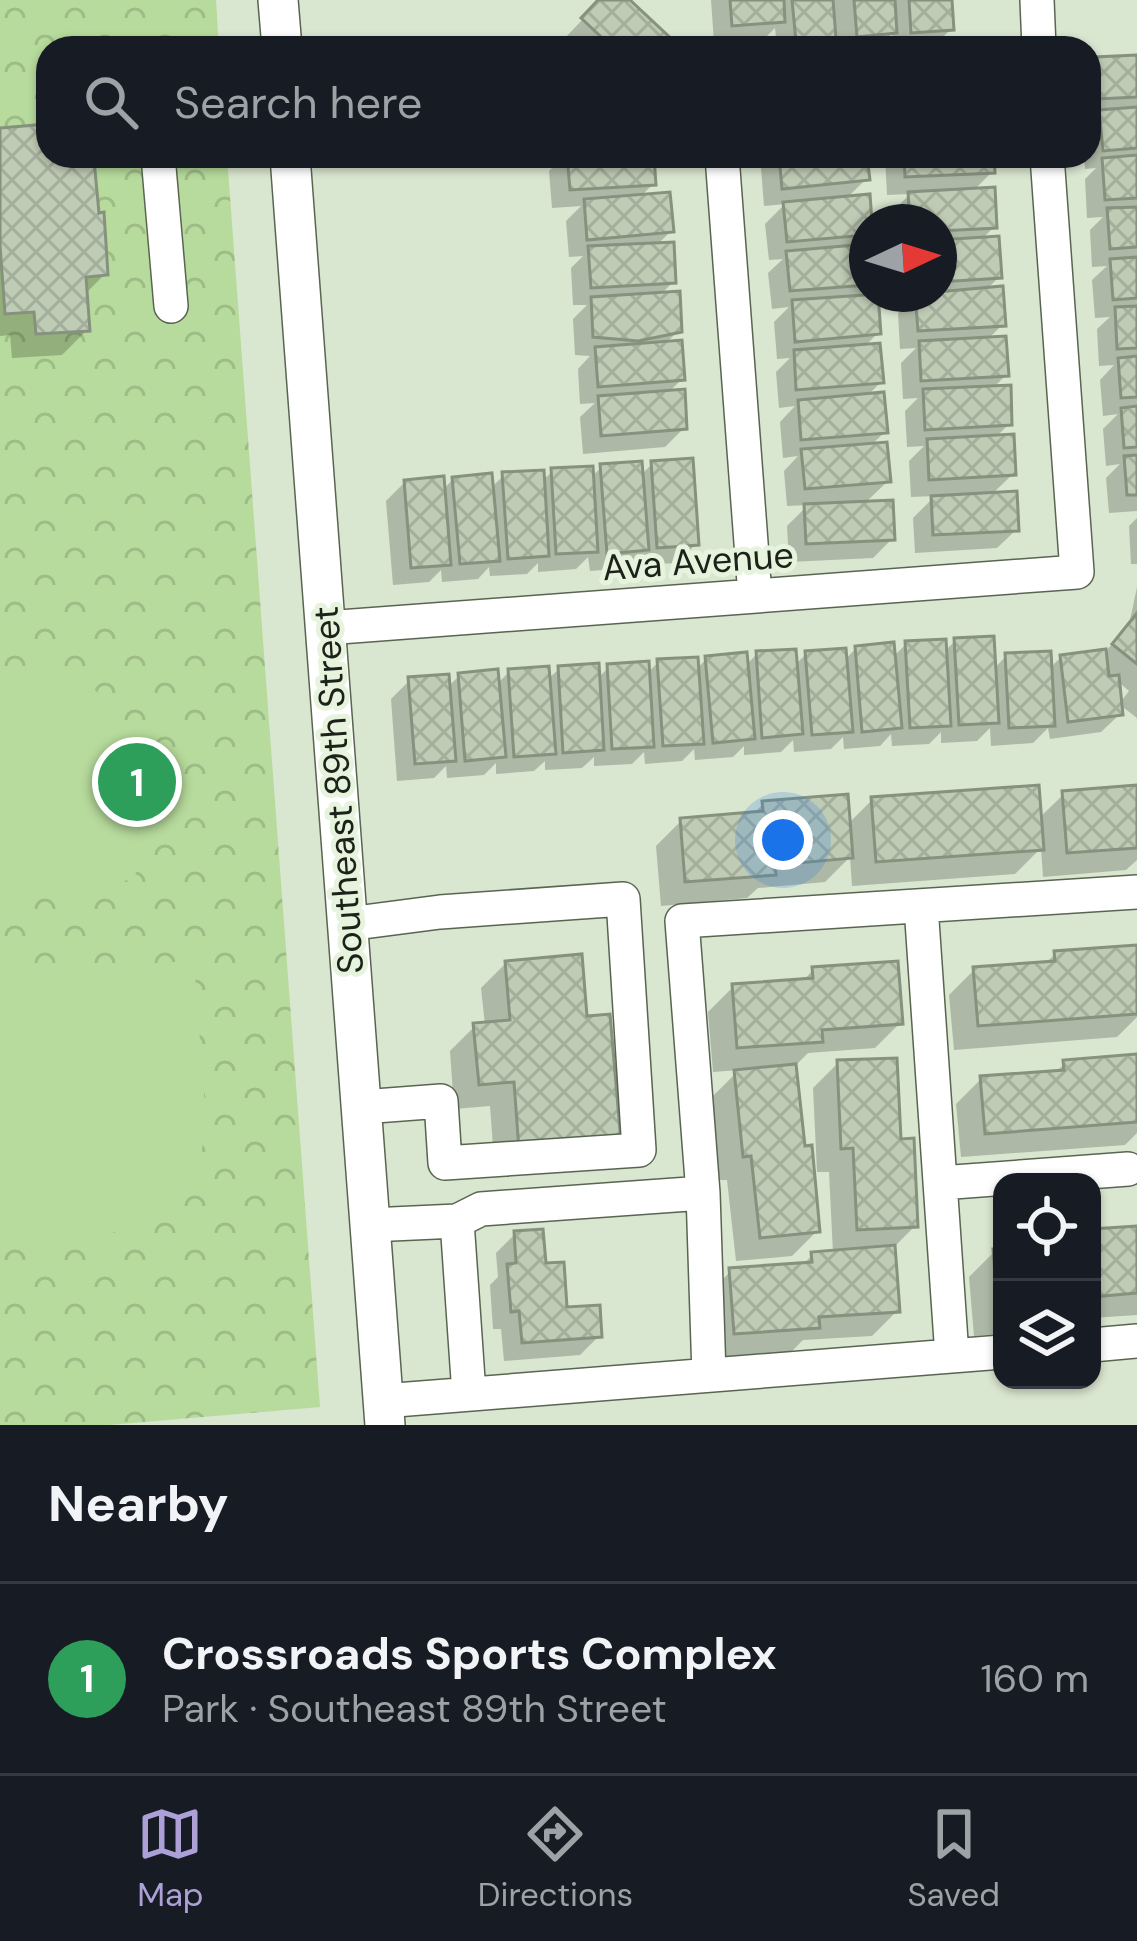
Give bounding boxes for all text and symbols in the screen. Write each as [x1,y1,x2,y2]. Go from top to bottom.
search box [36,36,1101,168]
icon: search [78,69,144,135]
text: Search here [174,73,422,132]
north arrow [849,204,957,312]
street label: Ava Avenue [601,531,795,591]
street label: Southeast 89th Street [302,605,374,975]
pin: 1 [98,737,176,827]
your location [753,810,813,870]
map controls [993,1173,1101,1389]
button: locate [993,1173,1101,1281]
button: layers [993,1281,1101,1389]
text: Nearby [48,1470,229,1537]
text: Crossroads Sports Complex [162,1624,777,1683]
text: 1 [80,1653,94,1704]
text: 160 m [981,1653,1089,1704]
text: Park · Southeast 89th Street [162,1683,667,1734]
tab: Map [137,1801,204,1916]
tab: Directions [478,1801,633,1916]
tab: Saved [907,1801,1000,1916]

